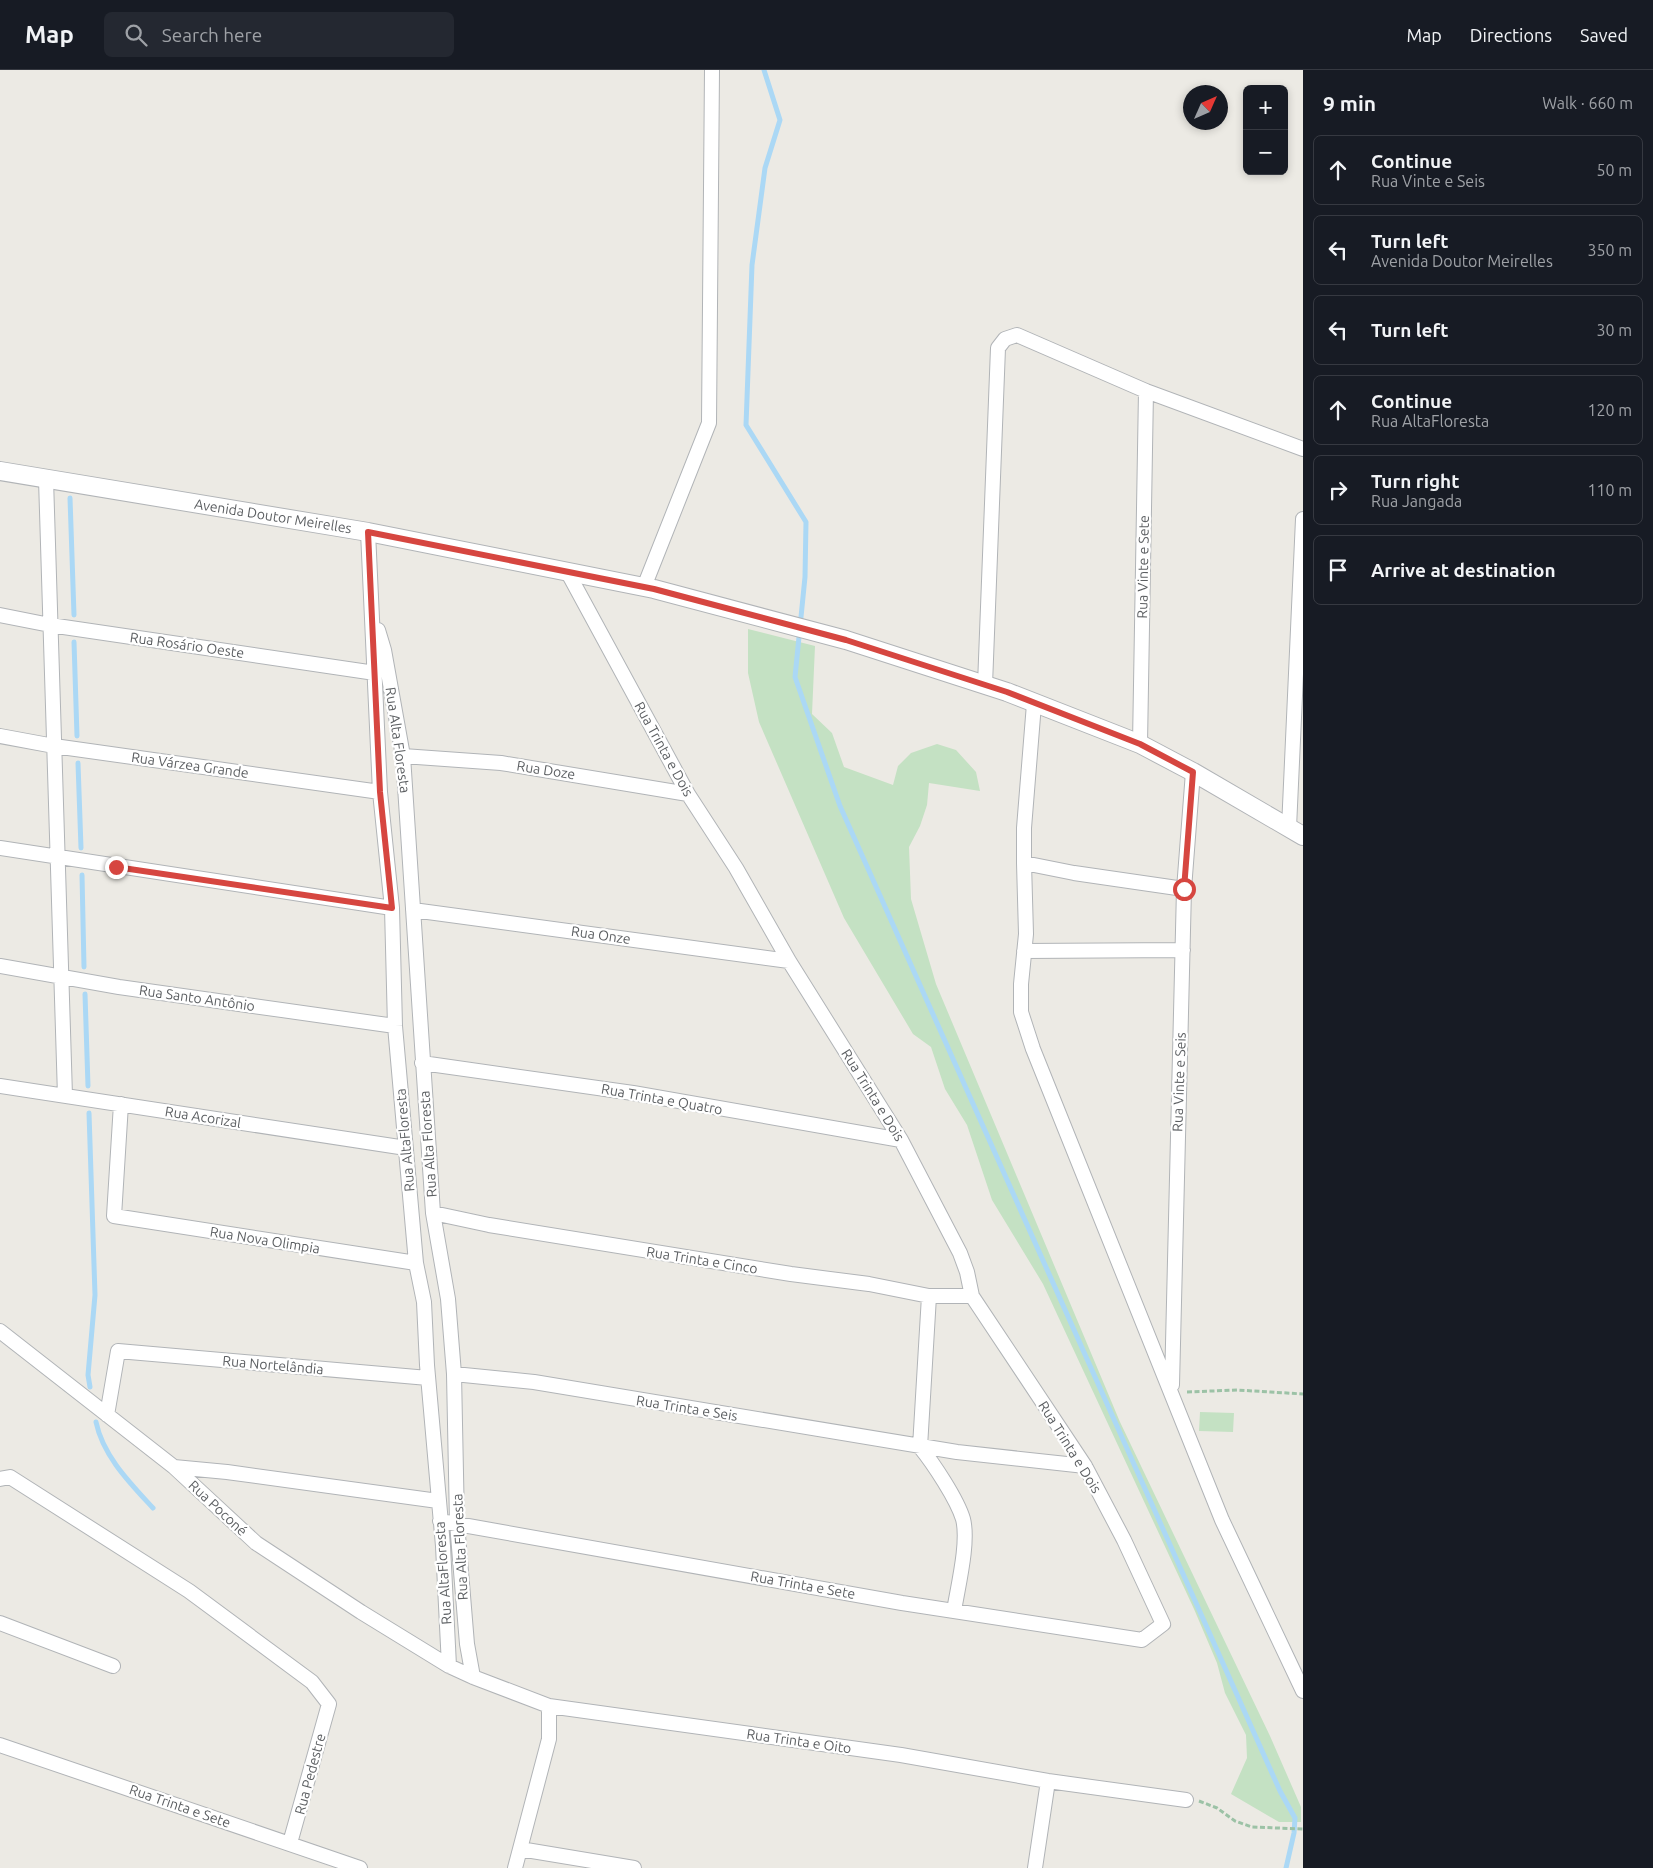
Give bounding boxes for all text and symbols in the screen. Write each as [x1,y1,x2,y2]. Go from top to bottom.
search box [104,12,454,57]
text: Map [25,21,74,48]
icon: search [122,21,150,49]
text: Search here [162,24,262,46]
text: Map [1406,25,1442,45]
text: Directions [1470,25,1552,45]
text: Saved [1580,25,1628,45]
north arrow [1183,85,1228,130]
map controls [1243,85,1288,175]
button: + [1243,85,1288,130]
text: 9 min [1323,91,1376,115]
text: Walk · 660 m [1542,94,1633,112]
button: − [1243,130,1288,175]
text: Continue [1371,150,1452,172]
icon: ahead [1324,156,1352,184]
text: 50 m [1596,161,1632,179]
text: Rua Vinte e Seis [1371,172,1485,190]
text: Turn left [1371,230,1449,252]
icon: left [1324,236,1352,264]
text: 350 m [1587,241,1632,259]
text: Avenida Doutor Meirelles [1371,252,1553,270]
icon: left [1324,316,1352,344]
text: Turn left [1371,319,1449,341]
text: 30 m [1596,321,1632,339]
text: Continue [1371,390,1452,412]
icon: ahead [1324,396,1352,424]
text: 120 m [1587,401,1632,419]
text: Rua AltaFloresta [1371,412,1489,430]
text: Turn right [1371,470,1459,492]
icon: right [1324,476,1352,504]
text: 110 m [1587,481,1632,499]
text: Rua Jangada [1371,492,1462,510]
street label: Avenida Doutor Meirelles [193,496,353,536]
street label: Rua Vinte e Sete [1134,515,1152,619]
icon: arrive [1324,556,1352,584]
text: Arrive at destination [1371,559,1556,581]
street label: Rua Rosário Oeste [129,629,245,661]
street label: Rua Alta Floresta [383,686,413,794]
street label: Rua Trinta e Dois [631,699,697,799]
street label: Rua Várzea Grande [130,749,250,781]
street label: Rua Doze [516,757,576,783]
route end [105,856,128,879]
route start [1173,878,1196,901]
street label: Rua Onze [570,923,632,947]
street label: Rua Santo Antônio [138,982,256,1014]
street label: Rua Vinte e Seis [1169,1032,1189,1132]
street label: Rua Trinta e Dois [838,1046,908,1144]
street label: Rua Trinta e Quatro [600,1080,724,1118]
street label: Rua AltaFloresta [393,1088,417,1192]
street label: Rua Alta Floresta [416,1090,440,1198]
street label: Rua Acorizal [164,1103,243,1131]
street label: Rua Nova Olimpia [209,1223,321,1257]
street label: Rua Trinta e Cinco [645,1243,759,1277]
street label: Rua Nortelândia [222,1353,324,1377]
street label: Rua Trinta e Seis [635,1392,739,1424]
street label: Rua Trinta e Dois [1035,1398,1105,1496]
street label: Rua Poconé [186,1477,250,1539]
street label: Rua Alta Floresta [449,1493,471,1601]
street label: Rua AltaFloresta [431,1521,455,1625]
street label: Rua Trinta e Sete [749,1568,857,1602]
street label: Rua Trinta e Oito [745,1726,853,1756]
street label: Rua Pedestre [291,1732,329,1816]
street label: Rua Trinta e Sete [127,1781,233,1831]

